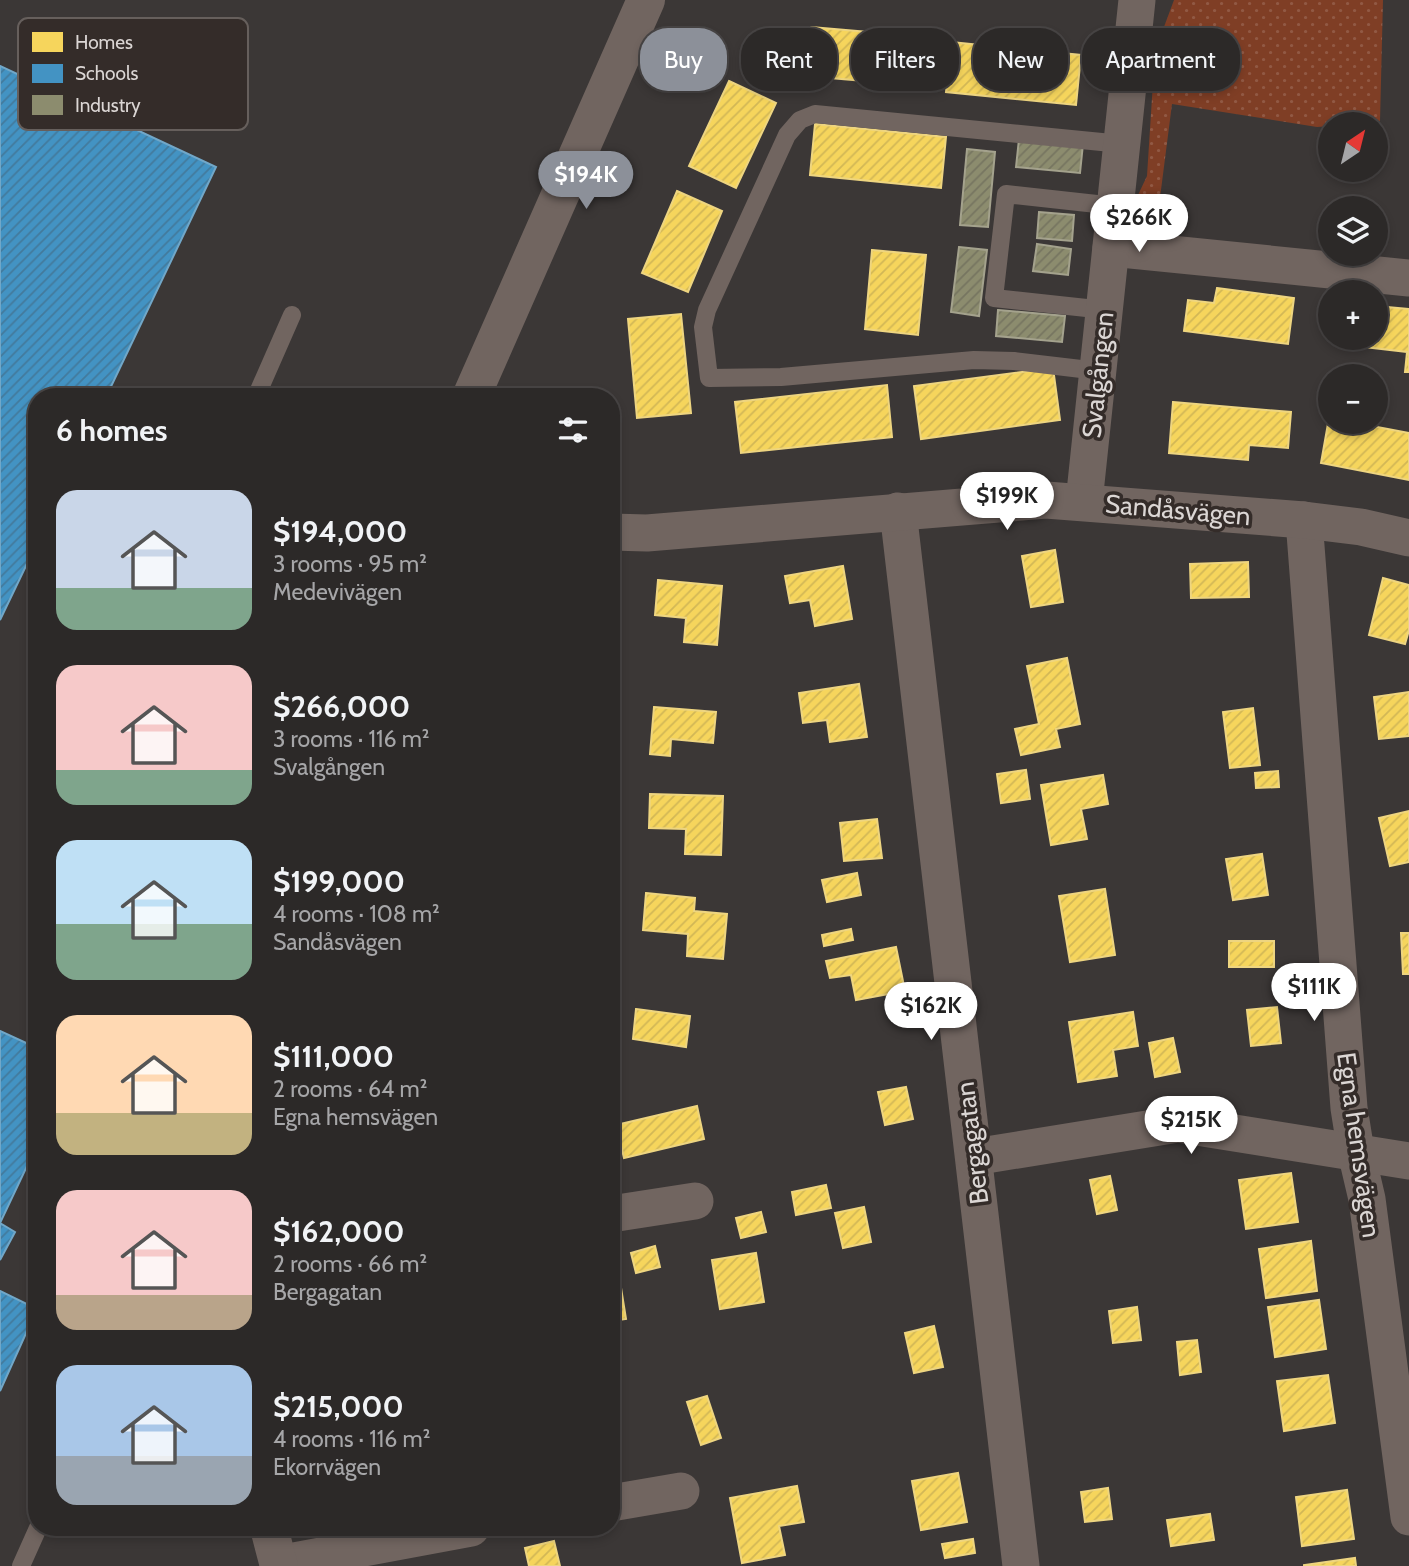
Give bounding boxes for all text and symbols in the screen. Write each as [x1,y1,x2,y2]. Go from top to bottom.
legend [18,18,248,130]
chip: Buy [640,28,727,91]
chip: Rent [741,28,837,91]
chip: Filters [851,28,959,91]
chip: New [973,28,1068,91]
chip: Apartment [1082,28,1240,91]
text: Homes [75,31,133,54]
text: Schools [75,62,138,85]
text: Industry [75,94,141,117]
north arrow [1318,112,1388,182]
map controls [1318,112,1388,434]
pin: $194K [537,152,635,211]
text: $194K [554,160,618,188]
pin: $266K [1090,194,1188,254]
button: layers [1318,196,1388,266]
text: $266K [1106,203,1172,231]
button: + [1318,280,1388,350]
street label: Svalgången [1075,310,1121,440]
button: − [1318,364,1388,434]
icon: filters [554,411,592,449]
text: 6 homes [56,412,167,449]
pin: $199K [958,472,1056,532]
text: $199K [976,481,1038,509]
street label: Sandåsvägen [1104,488,1252,532]
text: $194,000 [273,513,407,550]
icon: home [112,518,196,602]
text: 3 rooms · 95 m² [273,550,427,578]
text: Medevivägen [273,578,402,606]
text: $266,000 [273,688,410,725]
icon: home [112,693,196,777]
text: 3 rooms · 116 m² [273,725,429,753]
text: Svalgången [273,753,385,781]
text: $199,000 [273,863,405,900]
icon: home [112,868,196,952]
text: 4 rooms · 108 m² [273,900,440,928]
text: Sandåsvägen [273,928,402,956]
pin: $111K [1265,964,1363,1023]
text: $111K [1287,972,1341,1000]
pin: $162K [882,982,980,1042]
text: $162K [900,991,962,1019]
text: $111,000 [273,1038,394,1075]
icon: home [112,1043,196,1127]
street label: Egna hemsvägen [1330,1050,1388,1240]
text: 2 rooms · 64 m² [273,1075,427,1103]
street label: Bergagatan [949,1080,995,1206]
pin: $215K [1142,1096,1240,1156]
text: Egna hemsvägen [273,1103,438,1131]
text: $215K [1161,1105,1221,1133]
text: $162,000 [273,1213,404,1250]
icon: home [112,1218,196,1302]
text: 2 rooms · 66 m² [273,1250,427,1278]
text: Bergagatan [273,1278,382,1306]
text: $215,000 [273,1388,404,1425]
icon: home [112,1393,196,1477]
text: 4 rooms · 116 m² [273,1425,430,1453]
text: Ekorrvägen [273,1453,381,1481]

